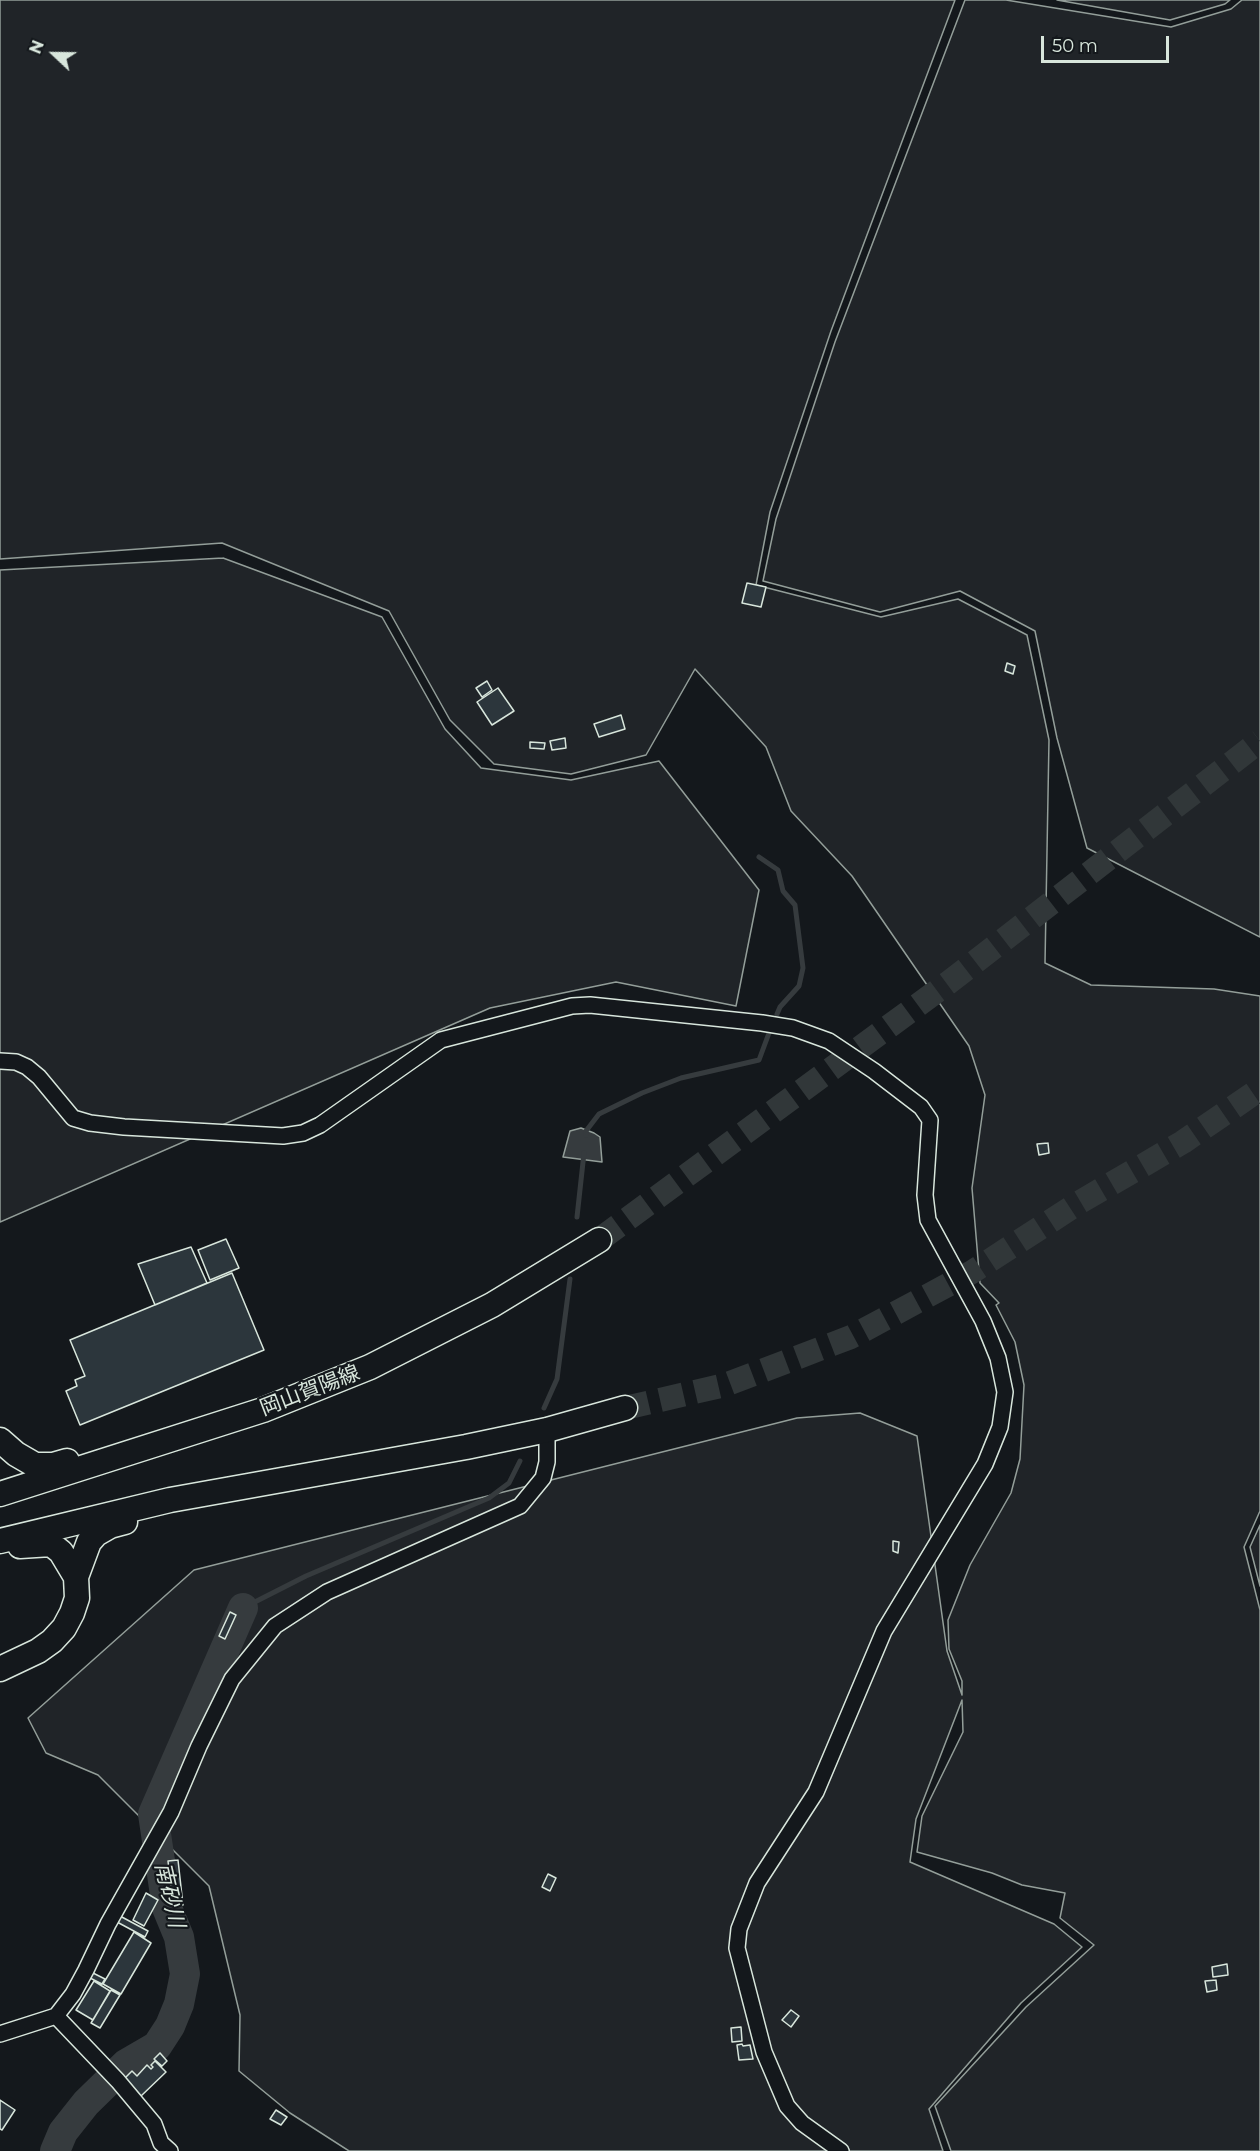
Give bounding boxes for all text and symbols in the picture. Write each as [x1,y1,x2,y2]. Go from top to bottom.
north arrow [24,24,84,84]
scale bar [1044,24,1172,62]
text: 50 m [1052,35,1098,57]
text: N [26,38,48,57]
street label: 岡山賀陽線 [256,1360,364,1422]
water label: 南砂川 [149,1860,189,1930]

